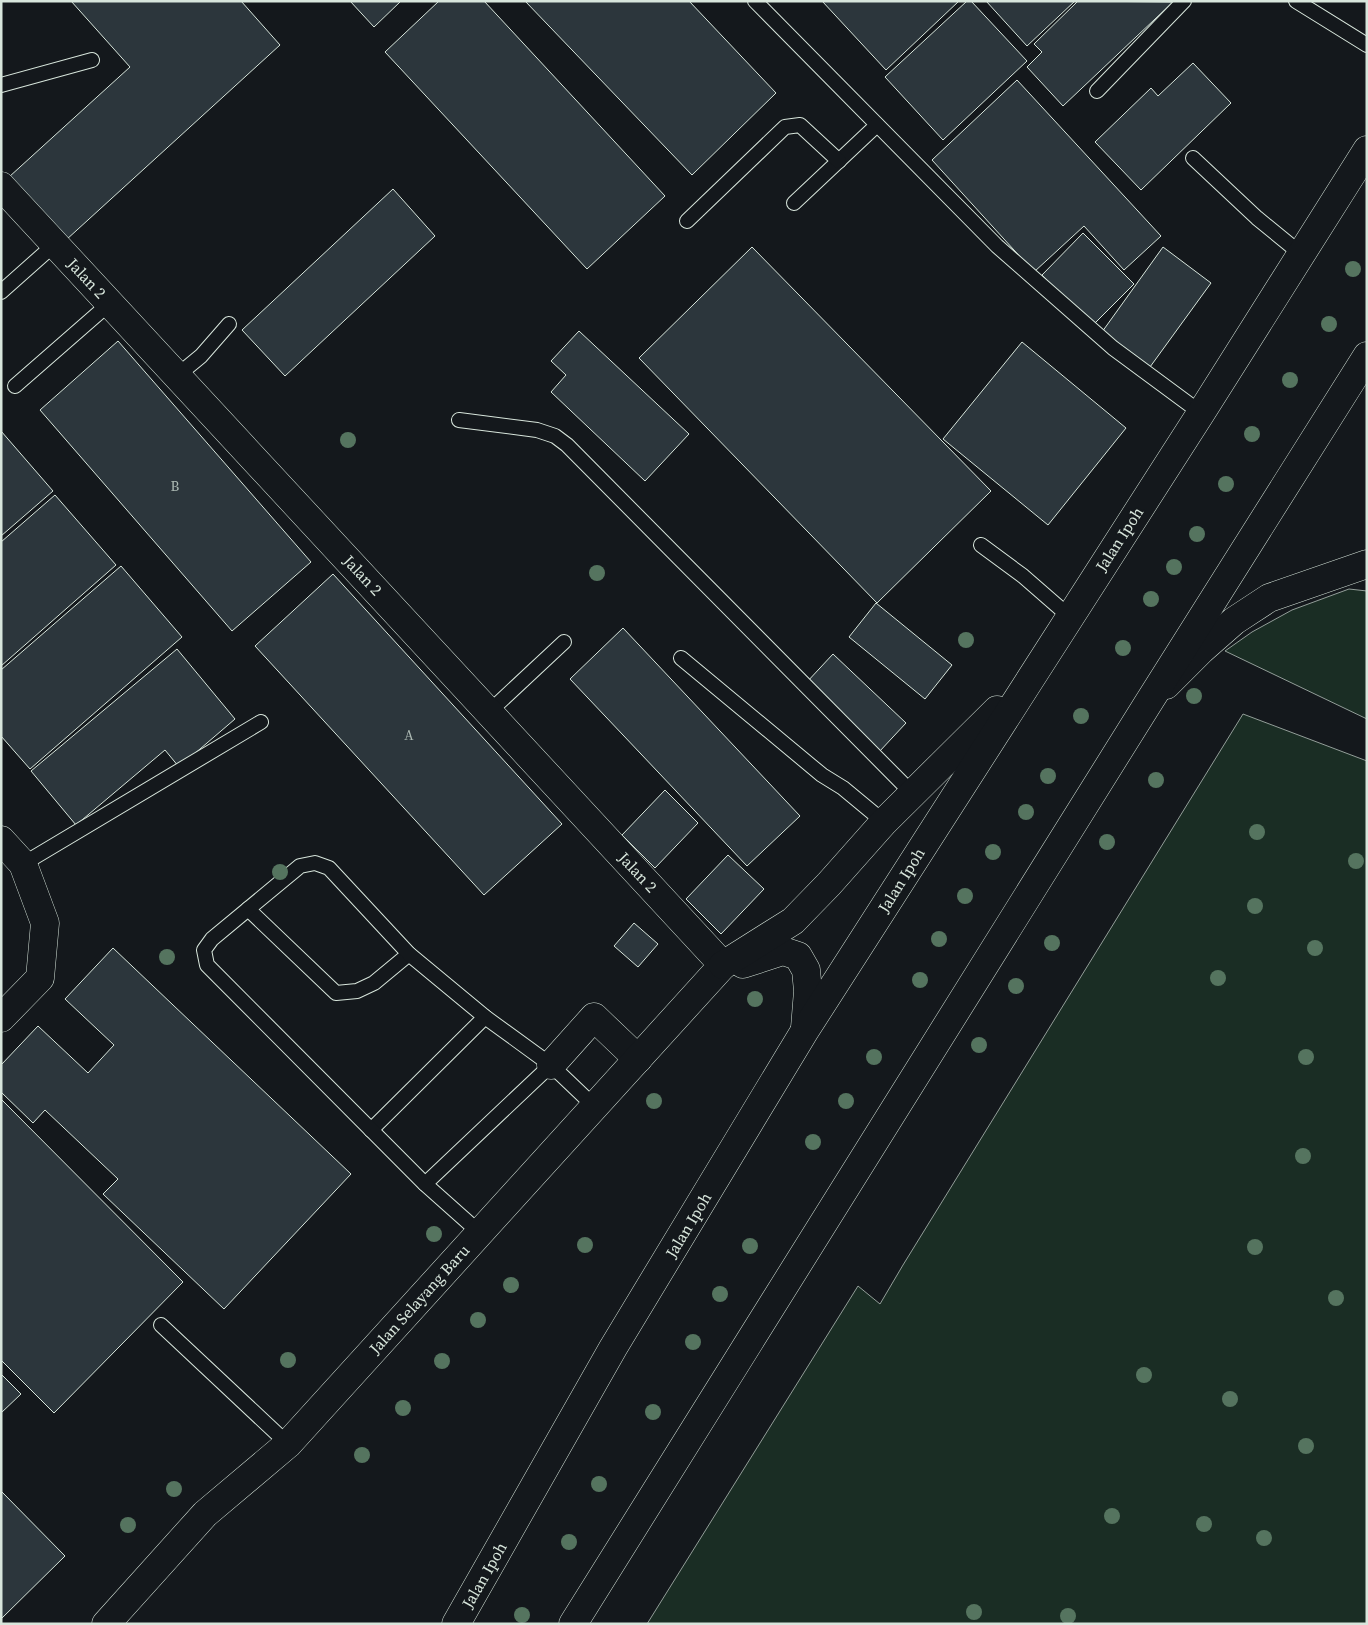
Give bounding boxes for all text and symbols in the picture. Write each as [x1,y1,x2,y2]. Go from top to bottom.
street label: Jalan 2 [62,252,111,303]
house number: B [171,476,180,496]
street label: Jalan Ipoh [1089,502,1148,576]
street label: Jalan 2 [338,549,387,600]
house number: A [404,725,414,745]
street label: Jalan Ipoh [872,843,930,918]
street label: Jalan 2 [613,846,662,897]
street label: Jalan Ipoh [659,1188,716,1263]
street label: Jalan Selayang Baru [363,1239,474,1359]
street label: Jalan Ipoh [456,1538,512,1613]

